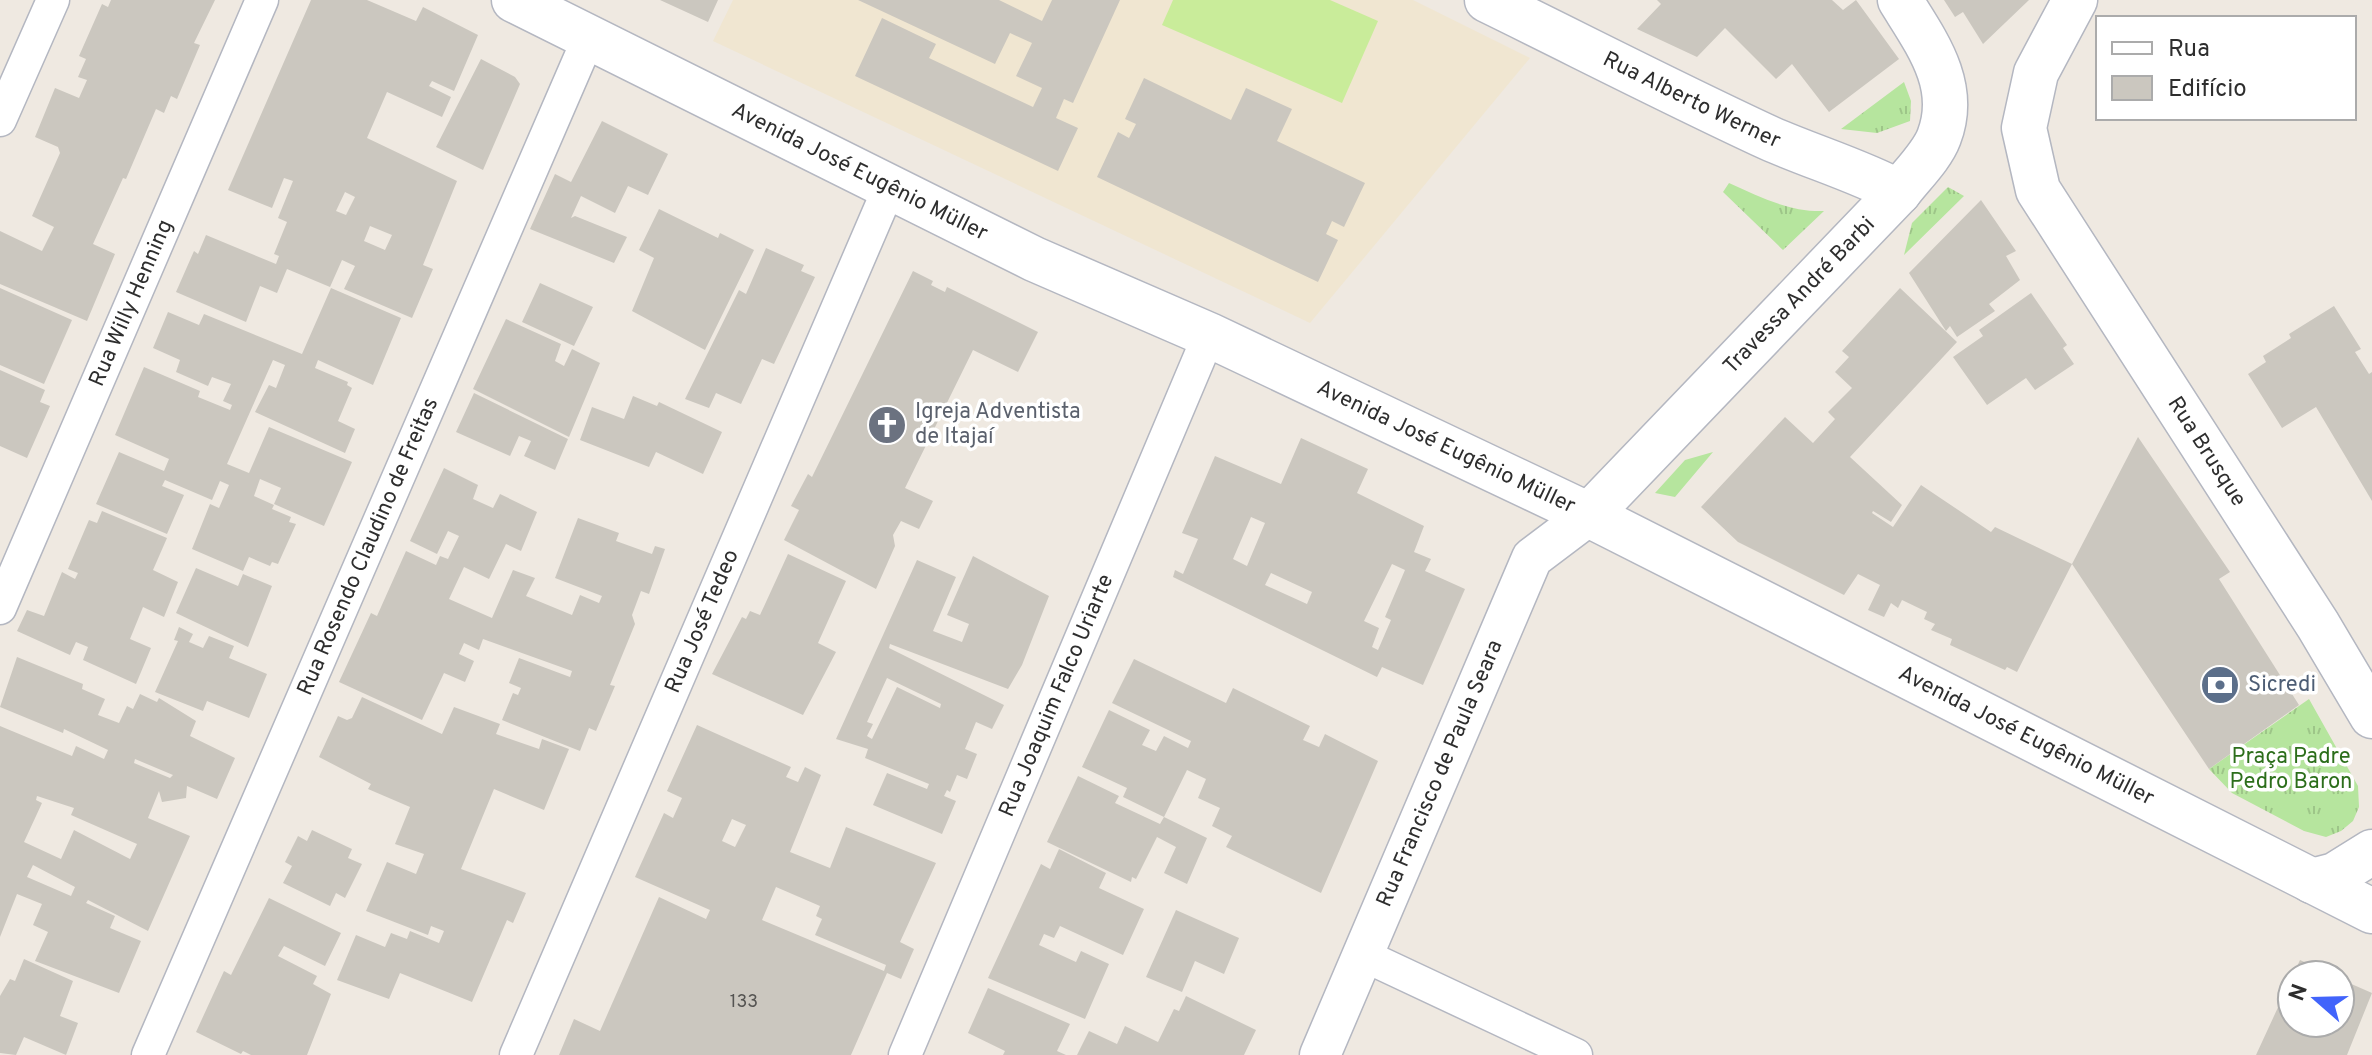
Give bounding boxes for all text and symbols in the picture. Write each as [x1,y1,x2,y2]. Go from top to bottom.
legend [2096,16,2356,120]
text: Rua [2168,35,2210,65]
street label: Rua Alberto Werner [1598,46,1785,155]
text: Edifício [2168,75,2247,105]
street label: Avenida José Eugênio Müller [727,97,993,247]
street label: Travessa André Barbi [1718,211,1881,380]
street label: Rua Willy Henning [84,216,179,391]
street label: Avenida José Eugênio Müller [1312,375,1580,520]
street label: Rua Brusque [2161,392,2252,512]
street label: Rua Rosendo Claudino de Freitas [292,394,445,700]
place label: Igreja Adventista de Itajaí [915,399,1081,451]
church icon: Igreja Adventista de Itajaí [866,404,908,446]
street label: Rua José Tedeo [660,545,745,697]
street label: Rua Joaquim Falco Uriarte [994,570,1120,821]
street label: Rua Francisco de Paula Seara [1371,636,1509,911]
street label: Avenida José Eugênio Müller [1894,660,2159,812]
bank icon: Sicredi [2199,664,2241,706]
place label: Sicredi [2248,672,2316,699]
park label: Praça Padre Pedro Baron [2229,744,2353,796]
north arrow [2276,959,2356,1039]
text: N [2284,981,2315,1005]
house number: 133 [730,991,758,1014]

